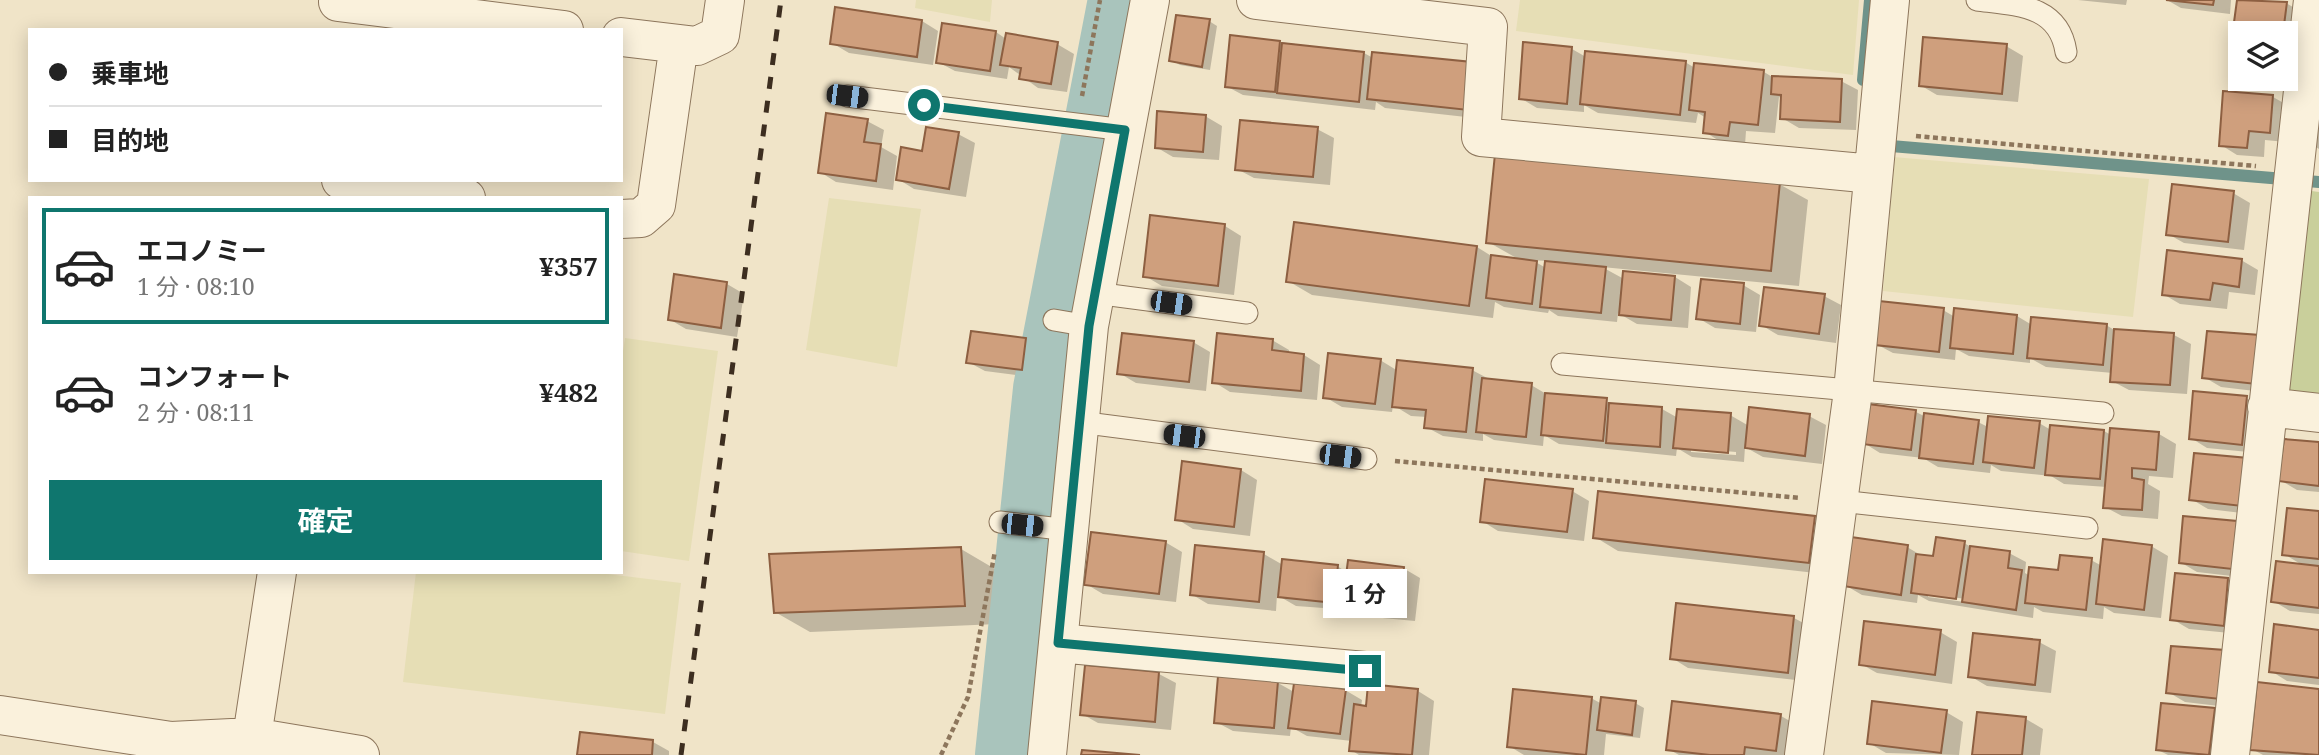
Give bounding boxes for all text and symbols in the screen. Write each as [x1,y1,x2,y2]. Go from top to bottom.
map controls [2228,21,2298,91]
button: layers [2228,21,2298,91]
text: 乗車地 [91,55,169,91]
car [825,83,870,109]
route start [908,89,940,121]
text: 目的地 [91,122,169,158]
text: エコノミー [137,232,267,268]
icon: car [53,235,116,298]
text: ¥357 [539,248,598,284]
text: 1 分 · 08:10 [137,270,255,302]
car [1149,290,1194,316]
text: コンフォート [137,358,292,394]
icon: car [53,361,116,424]
text: ¥482 [539,374,598,410]
text: 2 分 · 08:11 [137,396,255,428]
car [1162,423,1207,449]
car [1318,443,1363,469]
button: 確定 [49,480,602,560]
car [1001,512,1044,538]
callout: 1 分 [1323,570,1407,618]
text: 1 分 [1344,577,1386,609]
route end [1349,655,1381,687]

